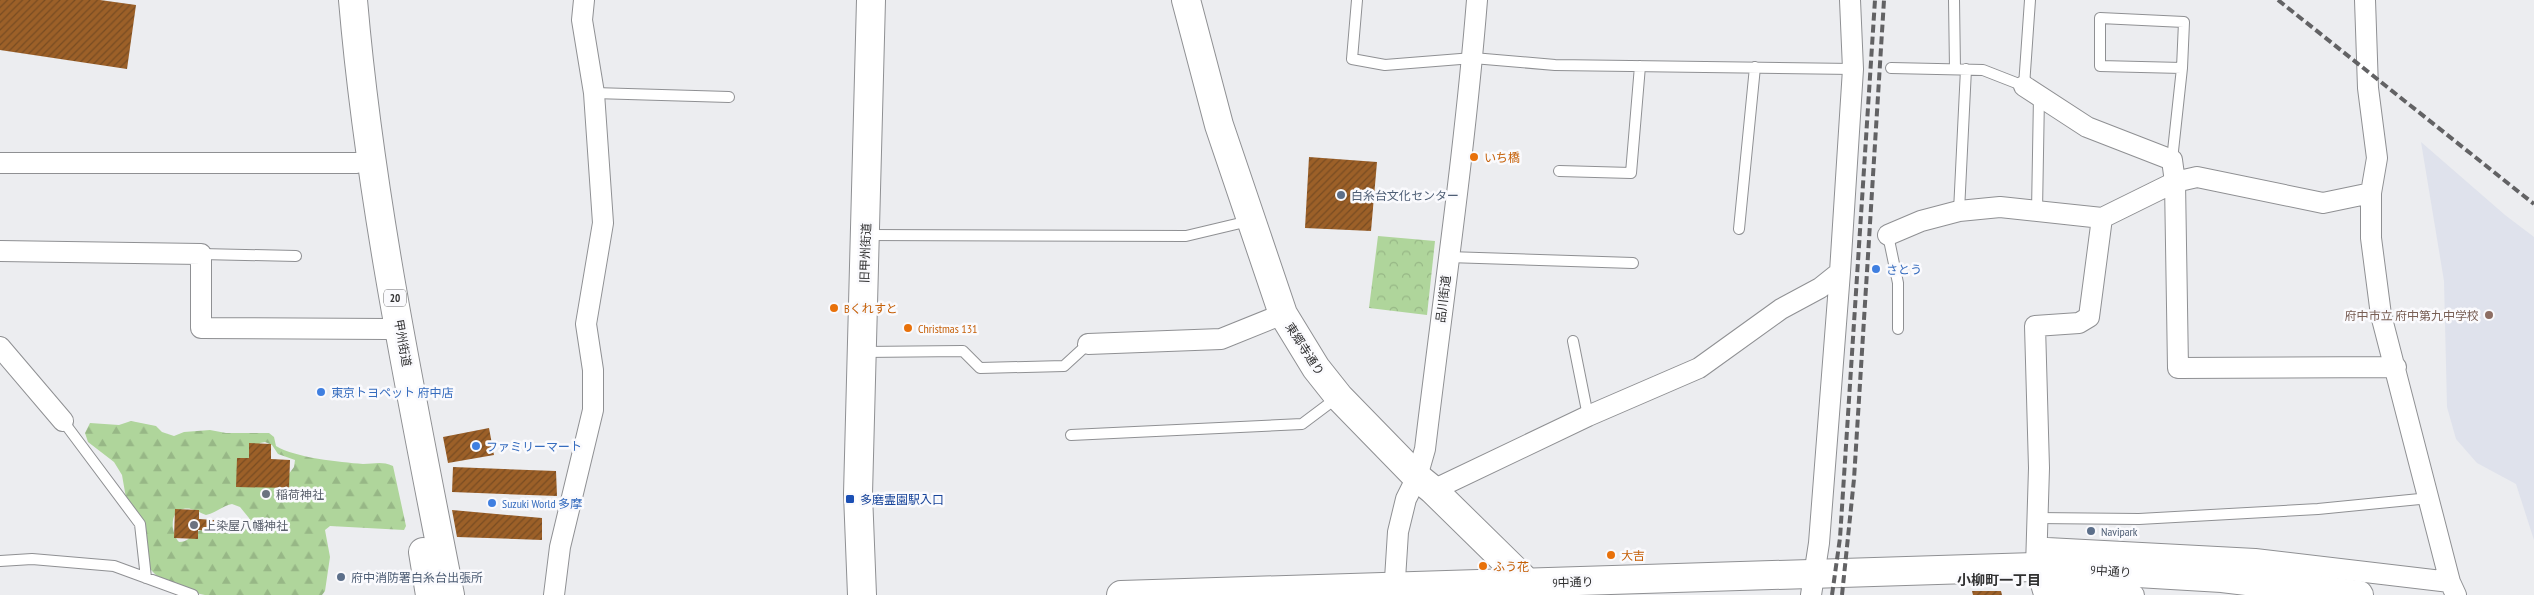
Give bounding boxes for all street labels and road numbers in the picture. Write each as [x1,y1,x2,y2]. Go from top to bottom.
street label: 旧甲州街道 [856,223,874,283]
street label: 品川街道 [1433,274,1453,324]
road number: 20 [384,290,406,306]
street label: 甲州街道 [391,318,415,368]
street label: 東郷寺通り [1282,320,1328,378]
street label: 9中通り [2090,562,2132,580]
street label: 9中通り [1552,574,1594,590]

